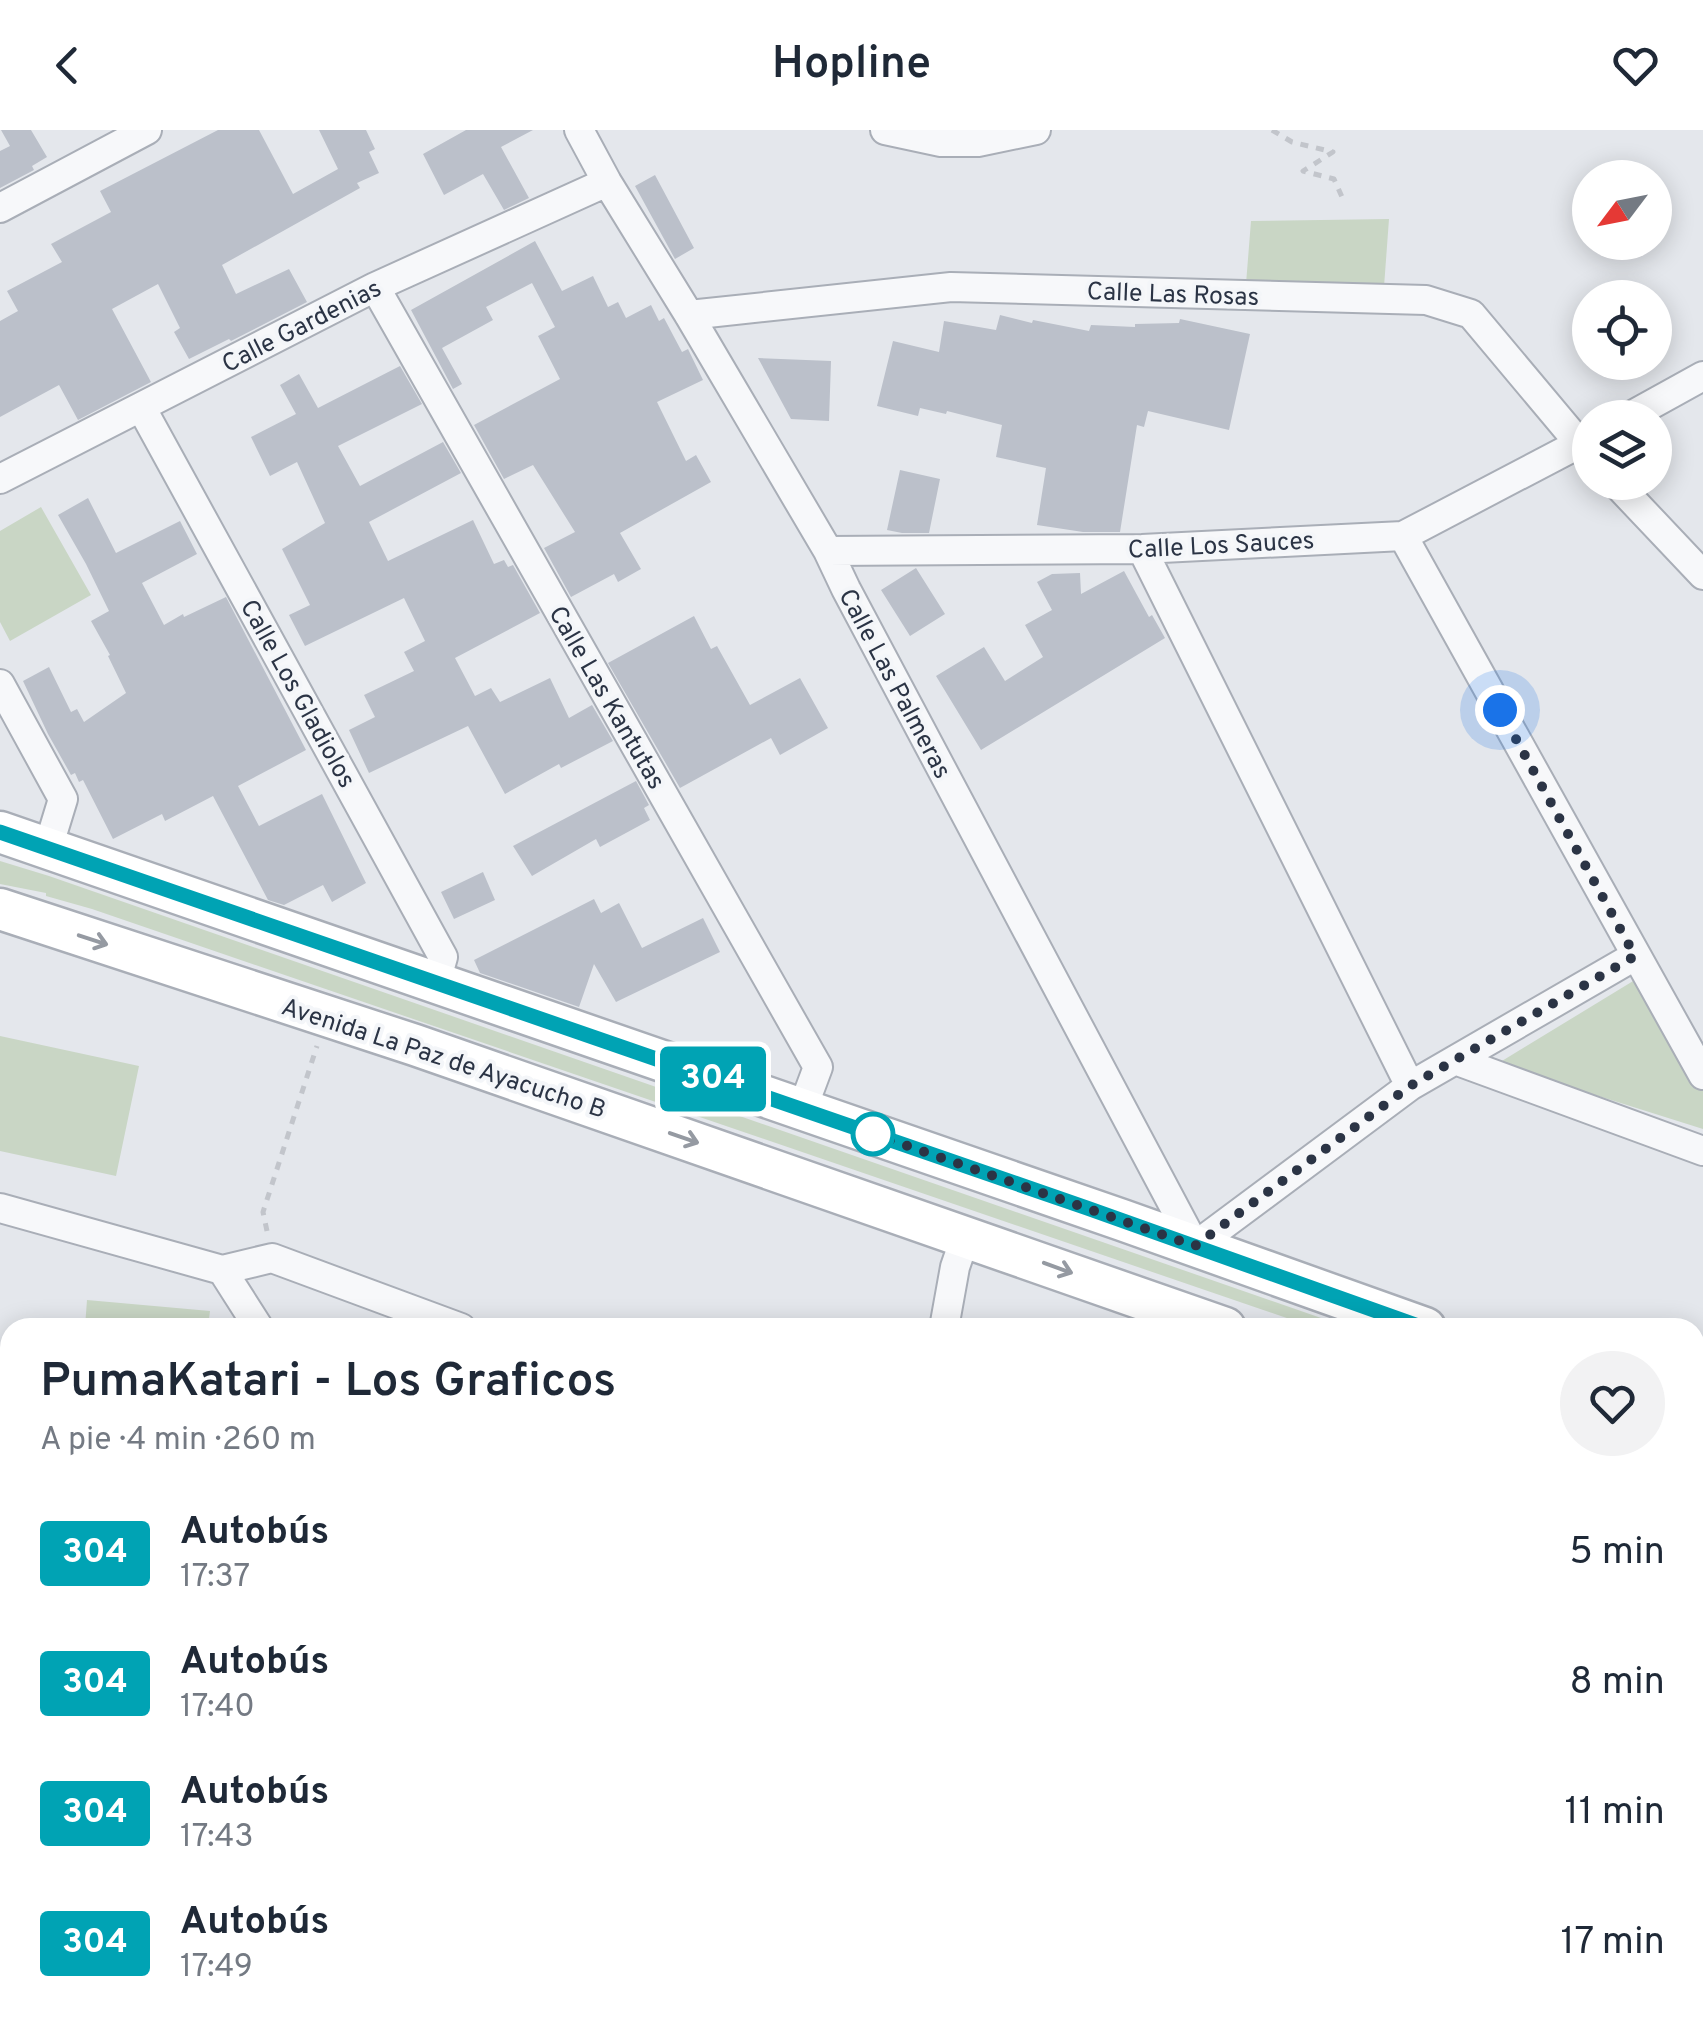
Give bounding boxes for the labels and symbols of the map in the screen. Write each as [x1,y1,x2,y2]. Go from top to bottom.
north arrow [1572,160,1672,260]
street label: Calle Gardenias [217,274,387,382]
street label: Calle Las Rosas [1086,277,1260,315]
street label: Calle Los Sauces [1127,526,1315,568]
street label: Calle Las Palmeras [830,584,957,785]
street label: Calle Los Gladiolos [231,595,361,794]
street label: Calle Las Kantutas [540,601,671,796]
your location [1475,685,1525,735]
one-way arrow [76,932,108,950]
street label: Avenida La Paz de Ayacucho B [277,992,609,1127]
line badge: 304 [656,1046,770,1112]
unlabelled marker [852,1113,894,1155]
one-way arrow [668,1130,699,1148]
one-way arrow [1041,1260,1072,1278]

